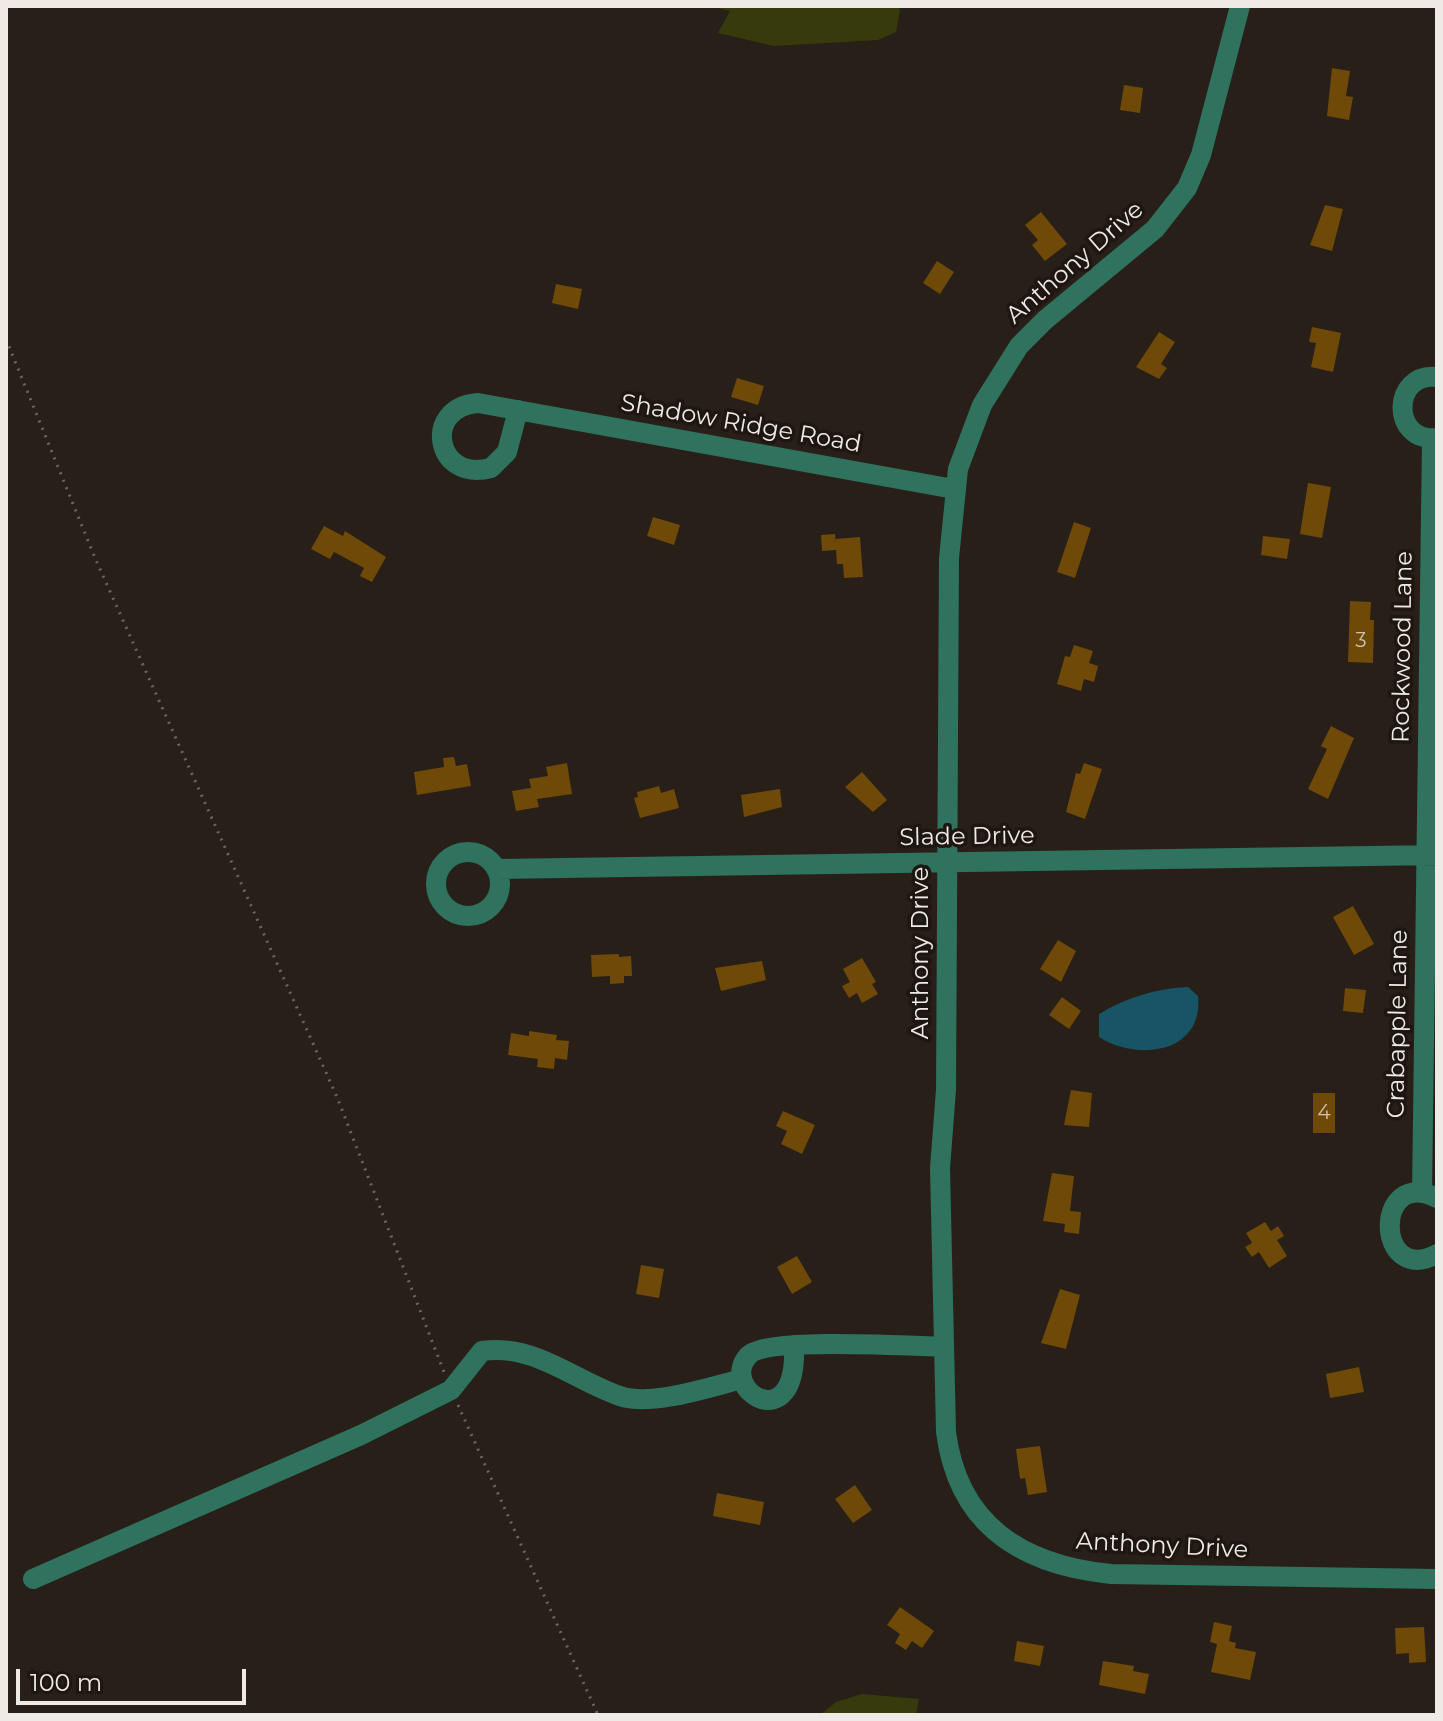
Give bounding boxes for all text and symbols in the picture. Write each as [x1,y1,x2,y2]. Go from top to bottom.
street label: Anthony Drive [1001,196,1149,330]
street label: Shadow Ridge Road [619,389,863,459]
street label: Rockwood Lane [1387,551,1419,743]
house number: 3 [1355,629,1367,653]
street label: Slade Drive [899,821,1035,853]
street label: Anthony Drive [907,867,935,1039]
street label: Crabapple Lane [1382,929,1414,1119]
house number: 4 [1317,1101,1331,1125]
street label: Anthony Drive [1075,1527,1249,1565]
scale bar [20,1653,250,1703]
text: 100 m [30,1668,102,1697]

